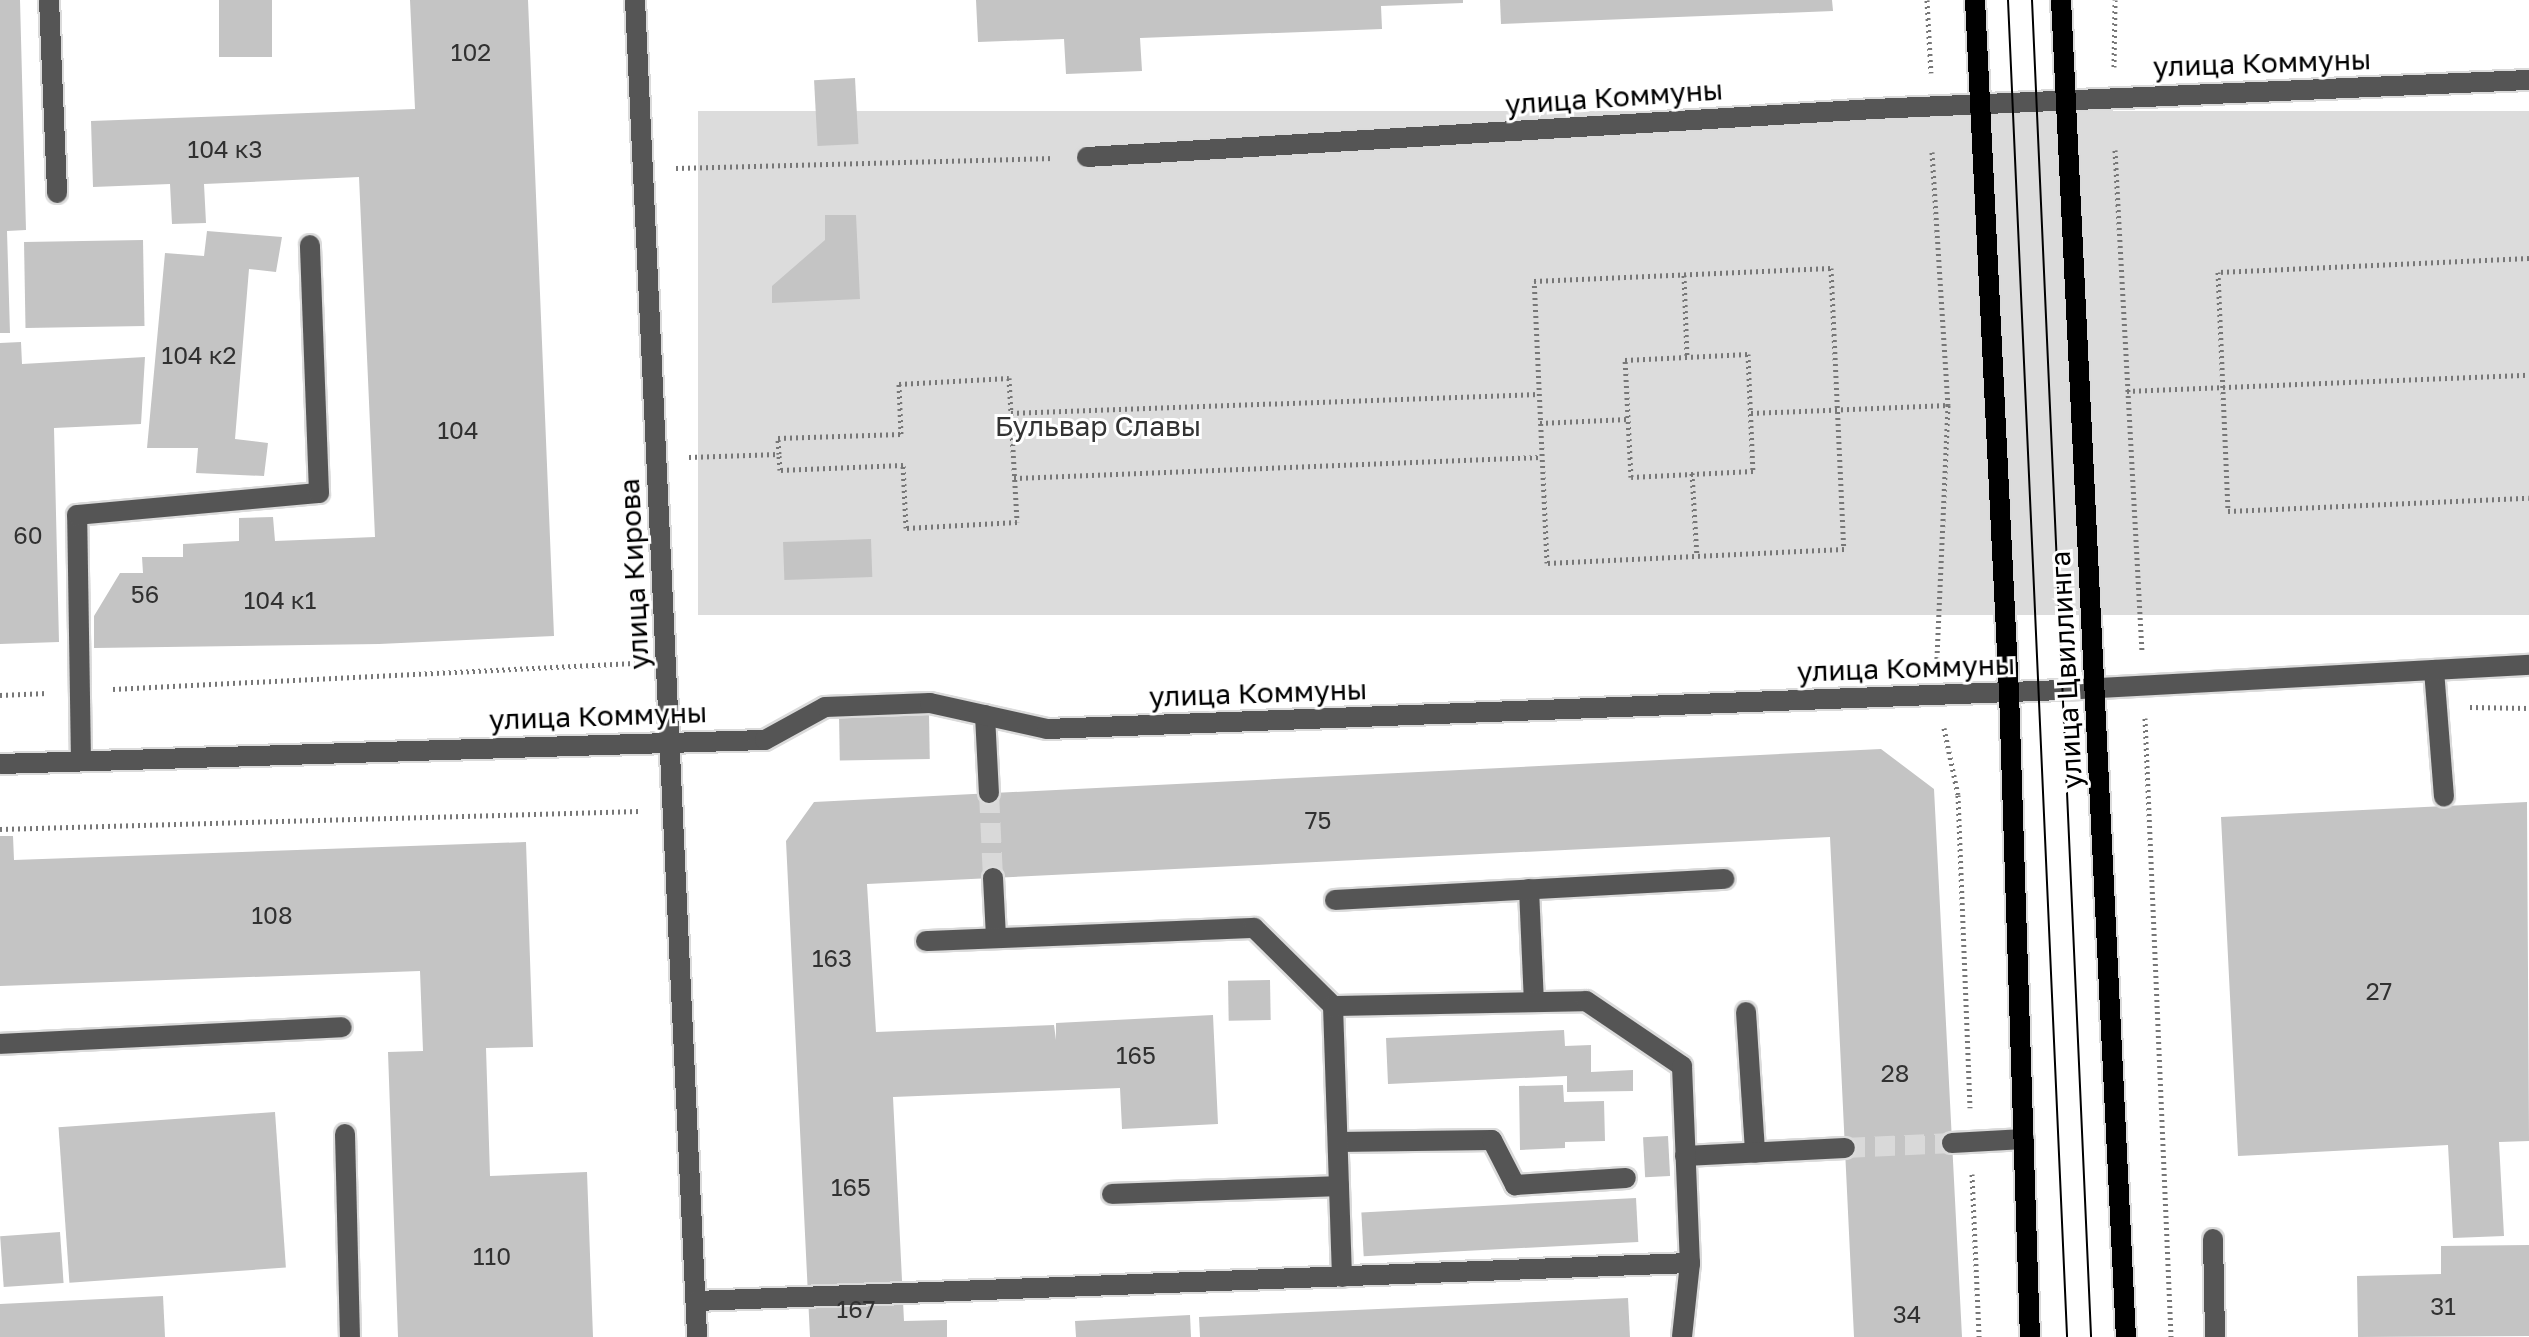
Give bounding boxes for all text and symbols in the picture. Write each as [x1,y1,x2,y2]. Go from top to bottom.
house number: 102 [451,38,491,66]
street label: улица Коммуны [2152,42,2372,84]
street label: улица Коммуны [1504,73,1724,121]
house number: 104 к3 [188,135,262,163]
house number: 104 к2 [162,341,236,369]
park label: Бульвар Славы [995,409,1201,443]
house number: 104 [437,416,479,444]
street label: улица Кирова [612,478,656,670]
house number: 60 [13,521,43,549]
street label: улица Цвиллинга [2043,550,2089,790]
house number: 56 [131,580,159,608]
house number: 104 к1 [244,586,316,614]
street label: улица Коммуны [1796,647,2016,689]
street label: улица Коммуны [1148,672,1368,714]
street label: улица Коммуны [488,695,708,737]
house number: 75 [1305,806,1331,834]
house number: 108 [251,901,293,929]
house number: 163 [812,944,852,972]
house number: 27 [2366,977,2392,1005]
house number: 165 [1116,1041,1156,1069]
house number: 28 [1881,1059,1909,1087]
house number: 165 [831,1173,871,1201]
house number: 110 [473,1242,511,1270]
house number: 31 [2430,1292,2456,1320]
house number: 167 [837,1295,875,1323]
house number: 34 [1893,1300,1921,1328]

